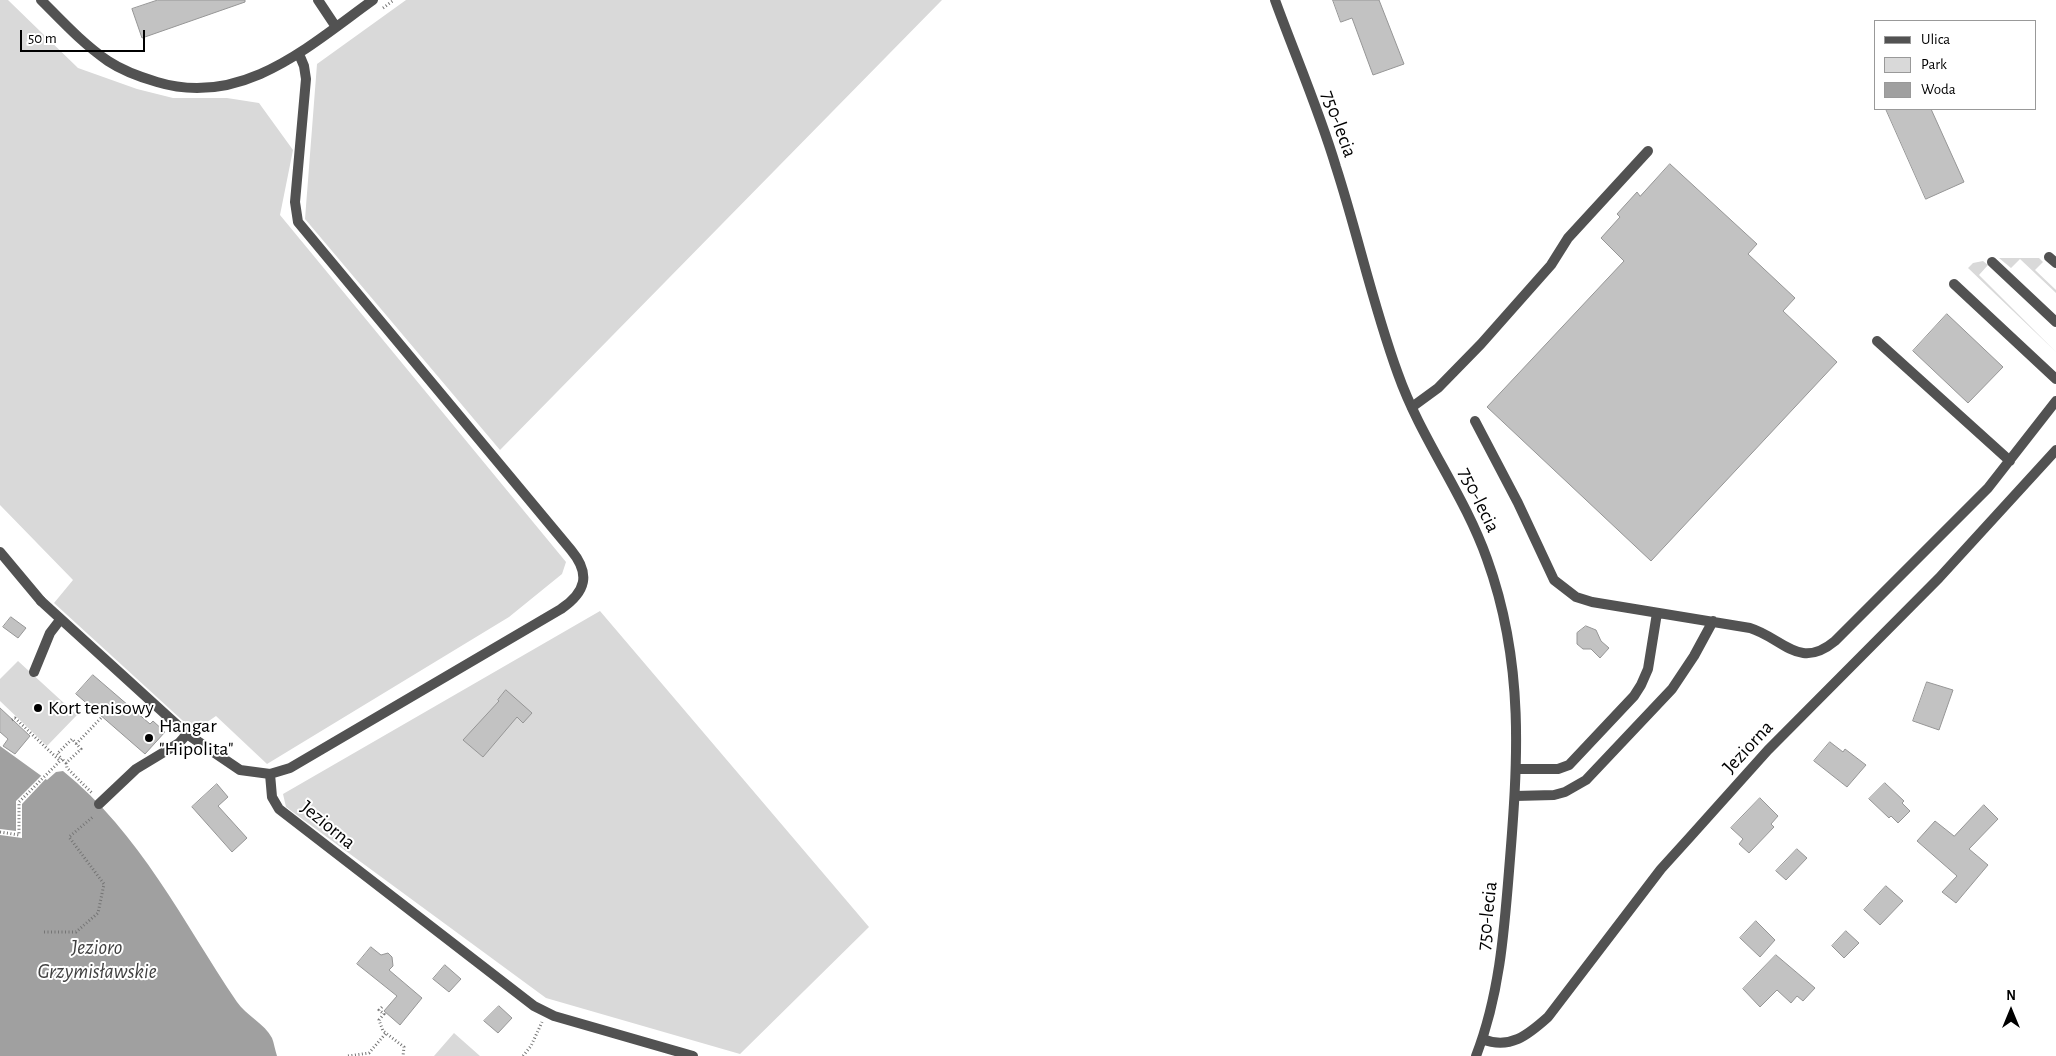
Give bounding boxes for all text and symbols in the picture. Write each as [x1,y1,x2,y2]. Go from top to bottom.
scale bar [22,20,148,52]
legend [1874,20,2036,110]
text: 50 m [28,31,57,46]
text: Ulica [1921,32,1950,47]
text: Park [1921,57,1947,72]
text: Woda [1921,82,1956,97]
street label: 750-lecia [1316,87,1362,161]
street label: 750-lecia [1453,464,1505,536]
place label: Kort tenisowy [48,696,154,720]
marker: Kort tenisowy [32,702,44,714]
place label: Hangar "Hipolita" [159,714,234,761]
street label: Jeziorna [1717,716,1779,778]
marker: Hangar "Hipolita" [143,732,155,744]
street label: Jeziorna [296,796,360,854]
street label: 750-lecia [1471,880,1503,952]
water label: Jezioro Grzymisławskie [37,935,157,985]
north arrow [1986,986,2036,1036]
text: N [2006,989,2016,1003]

